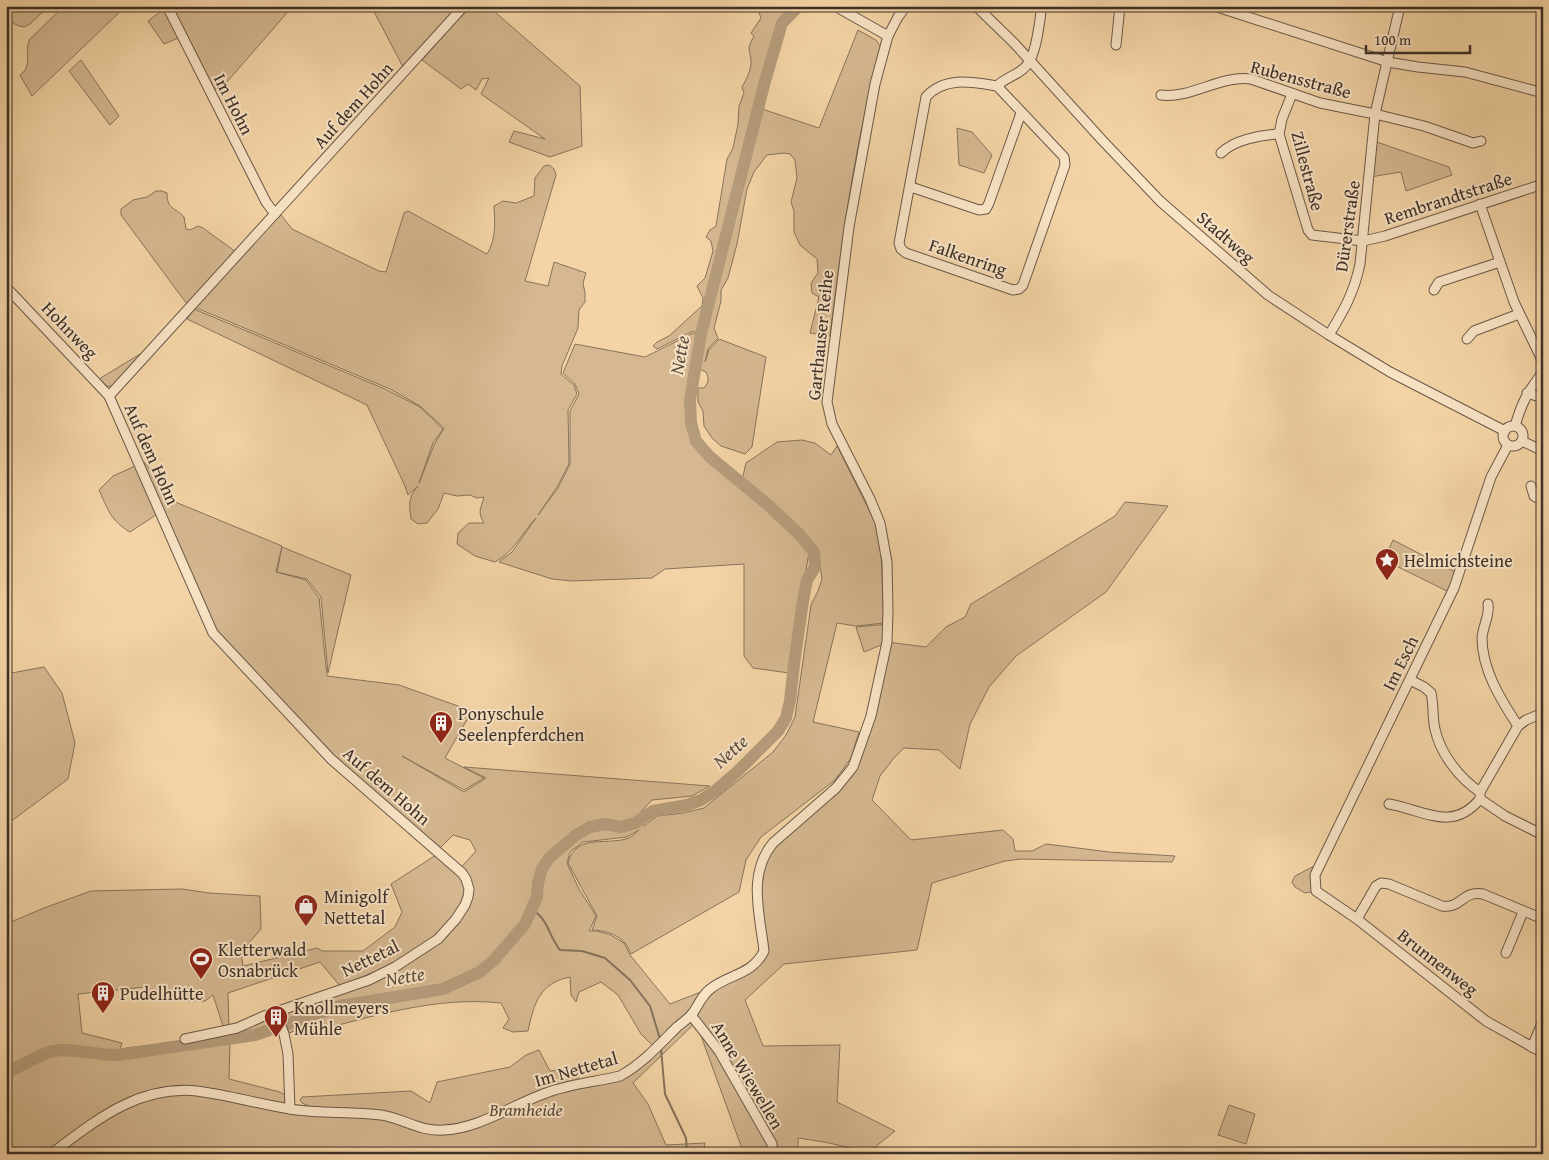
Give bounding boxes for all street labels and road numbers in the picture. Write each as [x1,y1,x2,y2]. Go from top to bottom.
street label: Rubensstraße [1248,53,1354,105]
street label: Auf dem Hohn [307,56,399,154]
street label: Im Hohn [207,69,261,139]
street label: Zillestraße [1284,128,1332,214]
street label: Rembrandtstraße [1381,165,1515,231]
street label: Dürerstraße [1327,179,1367,273]
street label: Stadtweg [1191,204,1261,270]
street label: Falkenring [926,231,1010,283]
street label: Garthauser Reihe [800,269,840,401]
street label: Hohnweg [36,295,104,365]
street label: Auf dem Hohn [118,399,186,509]
street label: Im Esch [1375,631,1425,695]
street label: Auf dem Hohn [337,740,437,832]
street label: Brunnenweg [1392,922,1484,1002]
street label: Nettetal [337,932,403,984]
street label: Anne Wiewellen [705,1016,791,1134]
street label: Im Nettetal [531,1044,621,1094]

